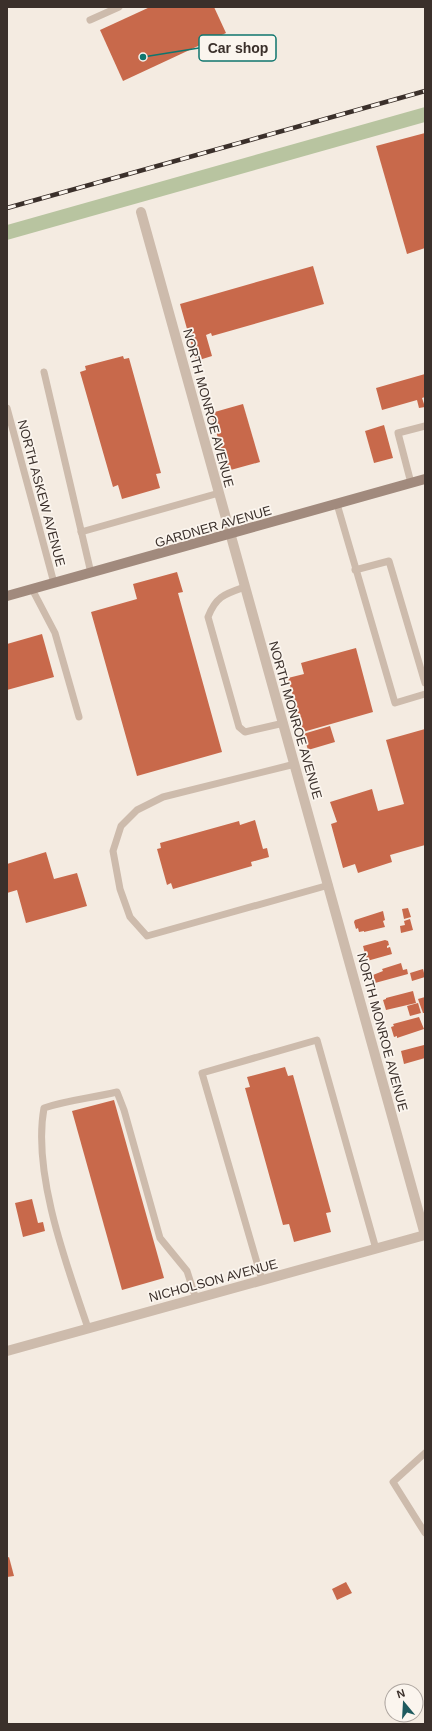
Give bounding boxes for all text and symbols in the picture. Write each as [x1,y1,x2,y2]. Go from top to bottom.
callout: Car shop [199,35,276,61]
text: Car shop [208,40,268,56]
street label: NORTH MONROE AVENUE [180,327,237,489]
street label: NORTH ASKEW AVENUE [15,418,68,568]
street label: GARDNER AVENUE [153,503,273,550]
street label: NORTH MONROE AVENUE [266,639,325,801]
street label: NORTH MONROE AVENUE [354,951,411,1113]
street label: NICHOLSON AVENUE [147,1256,279,1305]
north arrow [384,1683,424,1723]
text: N [395,1687,407,1700]

